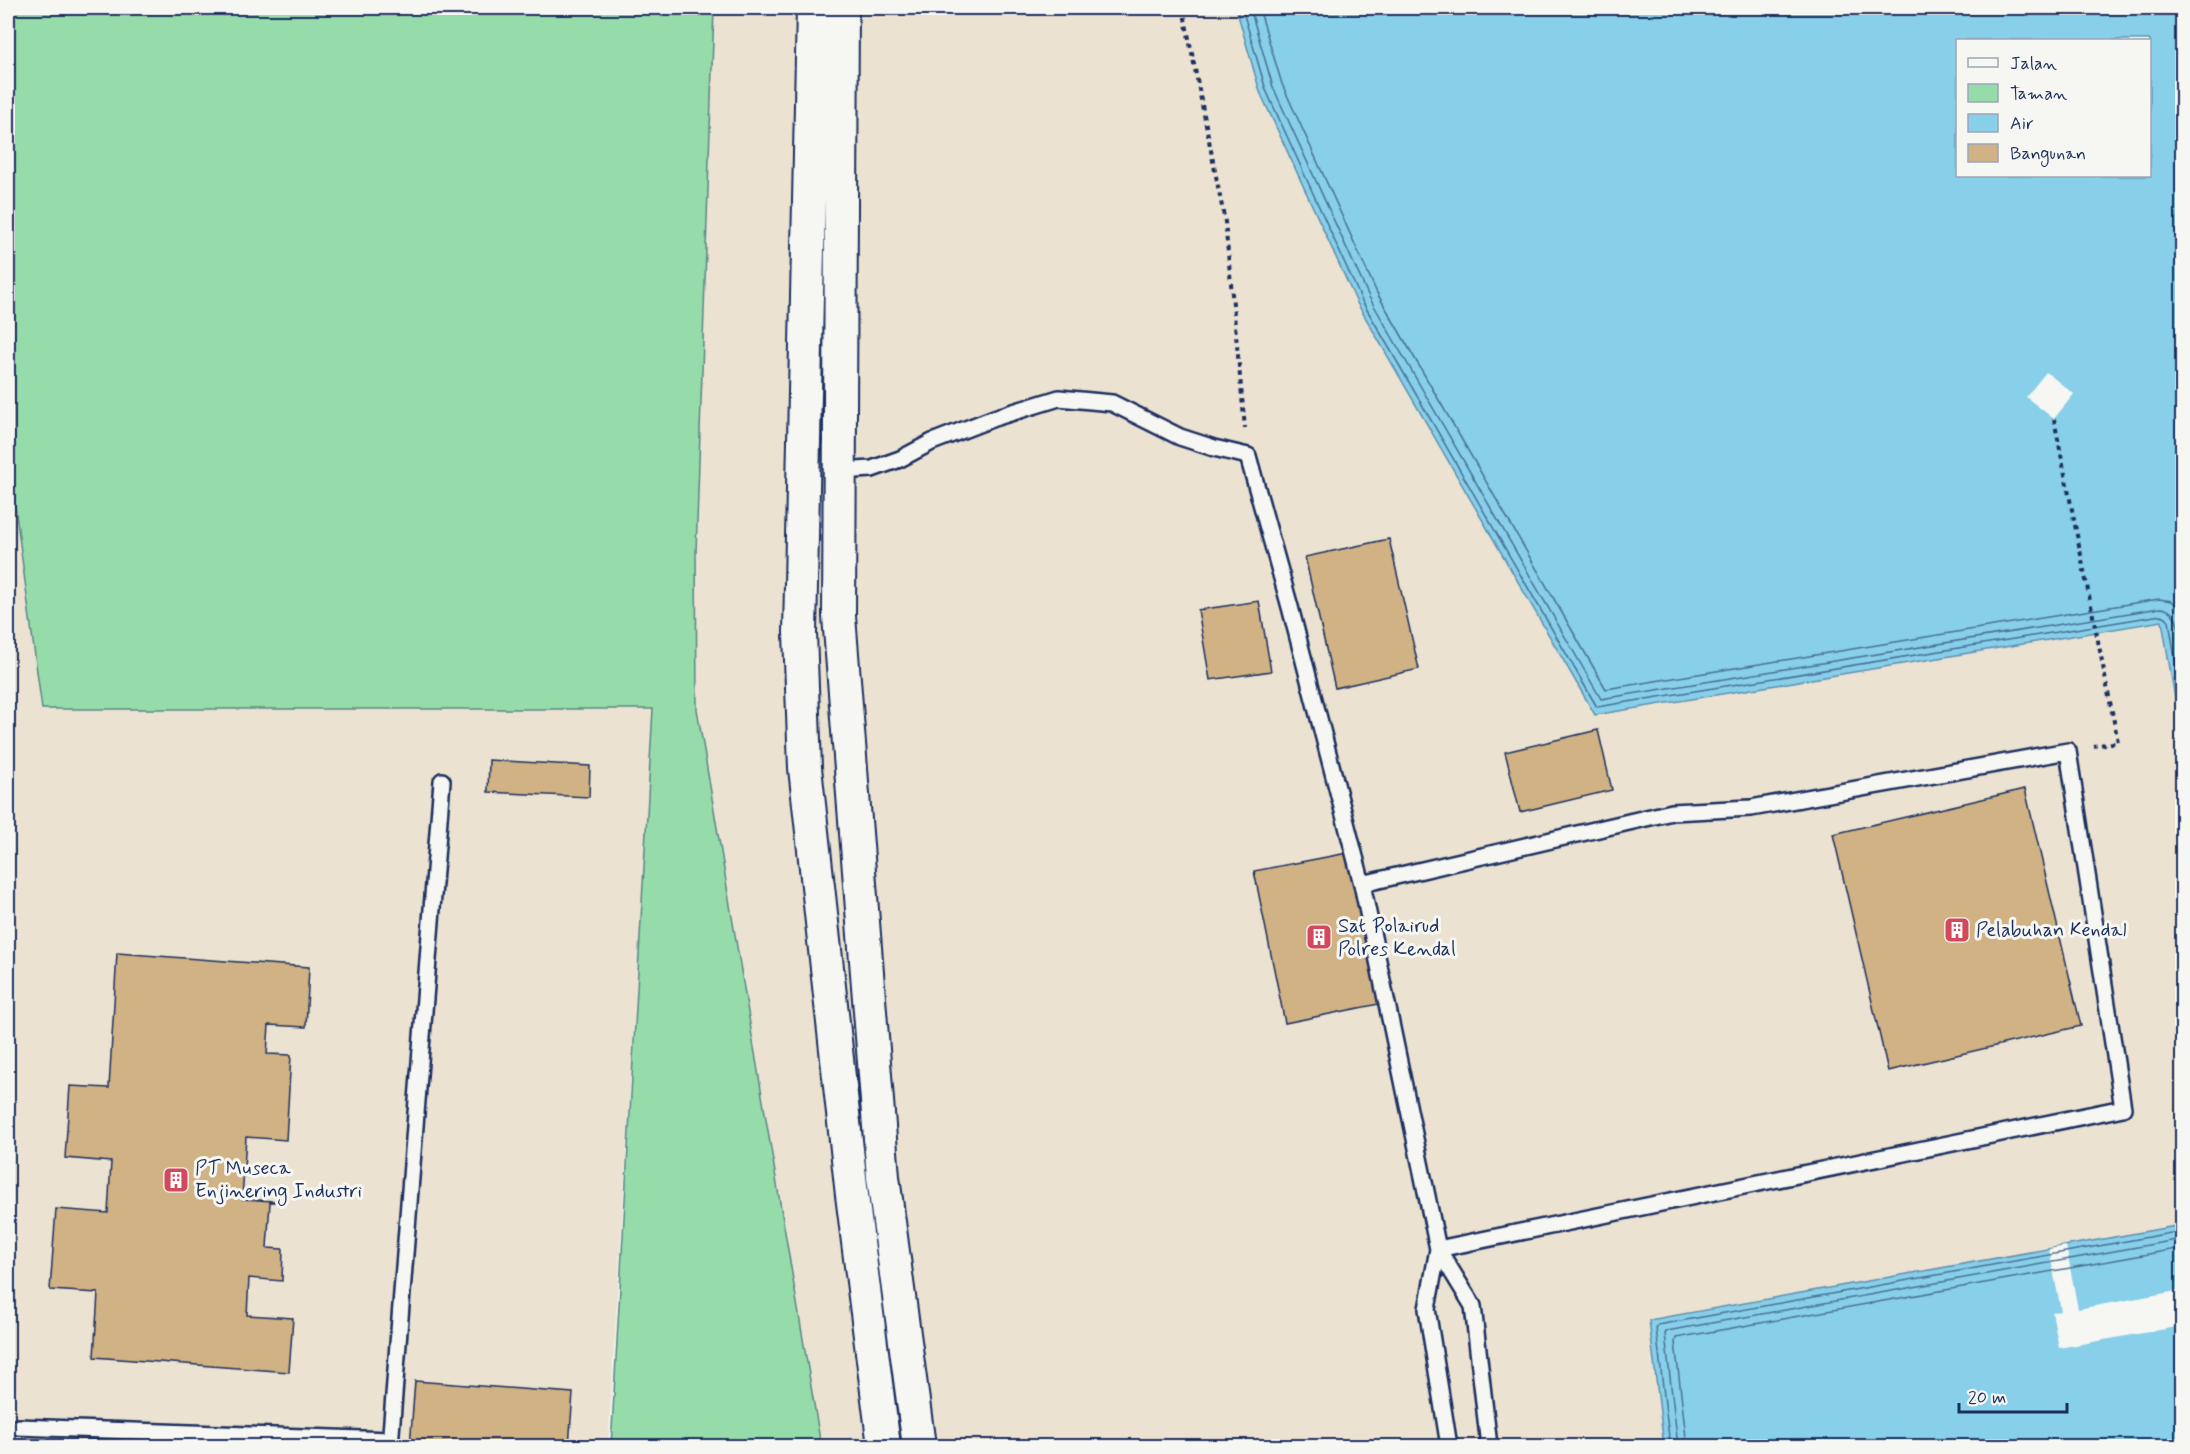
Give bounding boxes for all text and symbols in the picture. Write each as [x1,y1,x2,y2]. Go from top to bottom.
legend [1956,39,2151,177]
text: Jalan [2010,52,2057,76]
text: Taman [2010,82,2067,106]
text: Air [2010,112,2034,136]
text: Bangunan [2010,142,2086,167]
place label: Sat Polairud Polres Kendal [1338,913,1456,963]
building icon: Pelabuhan Kendal [1942,915,1972,945]
place label: Pelabuhan Kendal [1976,917,2127,944]
building icon: Sat Polairud Polres Kendal [1304,922,1334,952]
place label: PT Museca Enjinering Industri [195,1155,362,1206]
building icon: PT Museca Enjinering Industri [161,1165,191,1195]
scale bar [1959,1376,2067,1414]
text: 20 m [1968,1386,2006,1410]

